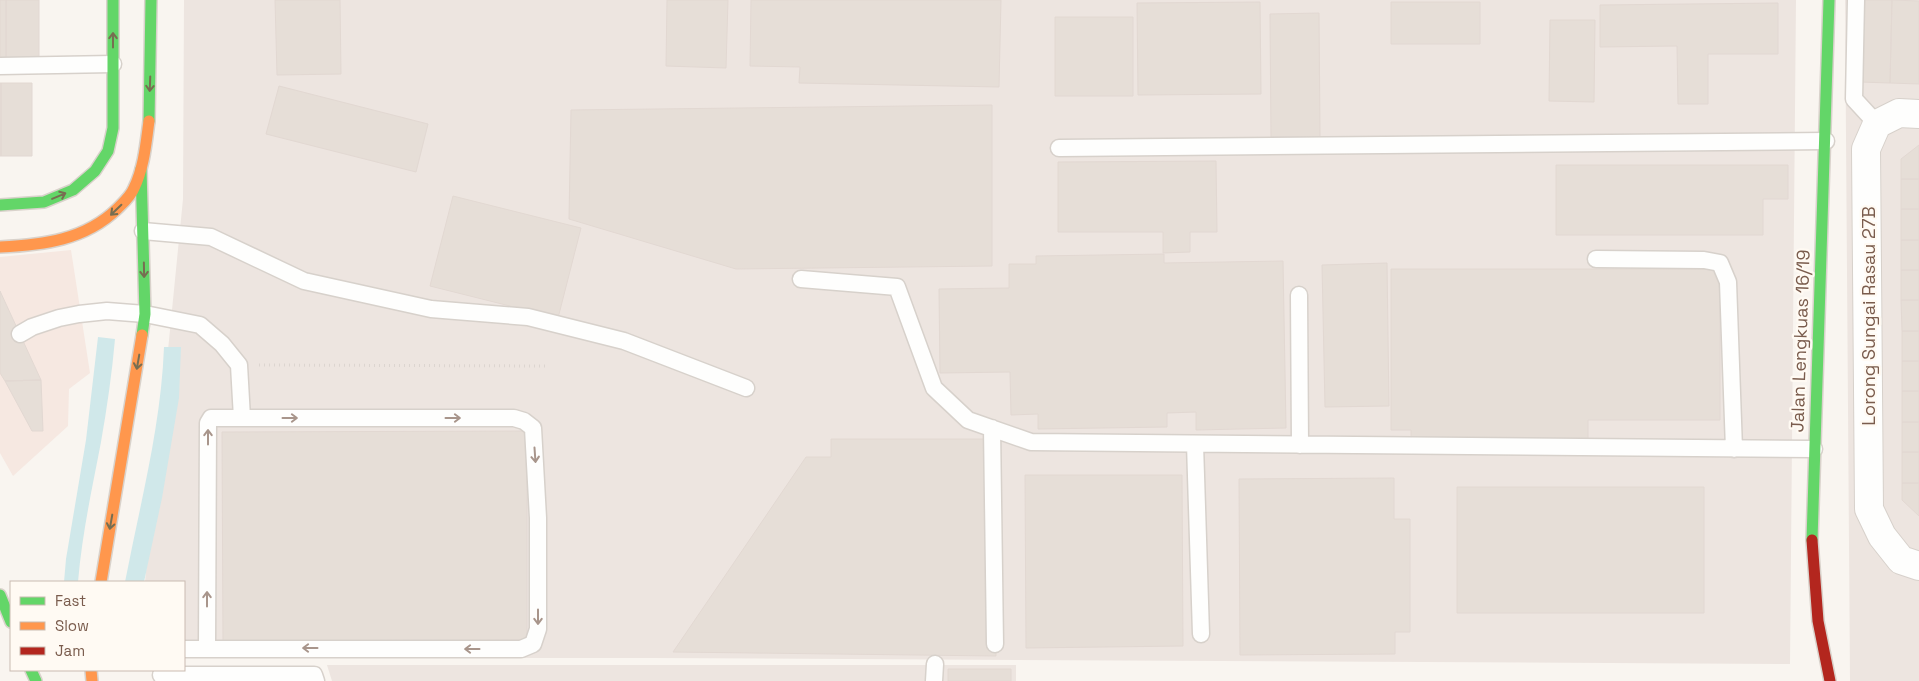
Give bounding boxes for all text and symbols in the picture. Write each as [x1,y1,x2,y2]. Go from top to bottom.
one-way arrow [108,32,118,48]
one-way arrow [145,75,154,91]
one-way arrow [51,191,66,201]
one-way arrow [109,204,122,216]
street label: Lorong Sungai Rasau 27B [1857,206,1880,426]
street label: Jalan Lengkuas 16/19 [1785,249,1815,433]
one-way arrow [139,262,149,278]
one-way arrow [133,354,143,370]
one-way arrow [282,413,298,423]
one-way arrow [444,413,461,423]
one-way arrow [203,429,213,446]
one-way arrow [530,446,539,462]
one-way arrow [105,514,115,530]
legend [10,581,185,671]
text: Fast [55,591,86,610]
one-way arrow [202,592,212,608]
one-way arrow [533,608,543,625]
text: Slow [55,616,89,635]
text: Jam [55,641,85,660]
one-way arrow [302,643,318,653]
one-way arrow [465,644,481,654]

